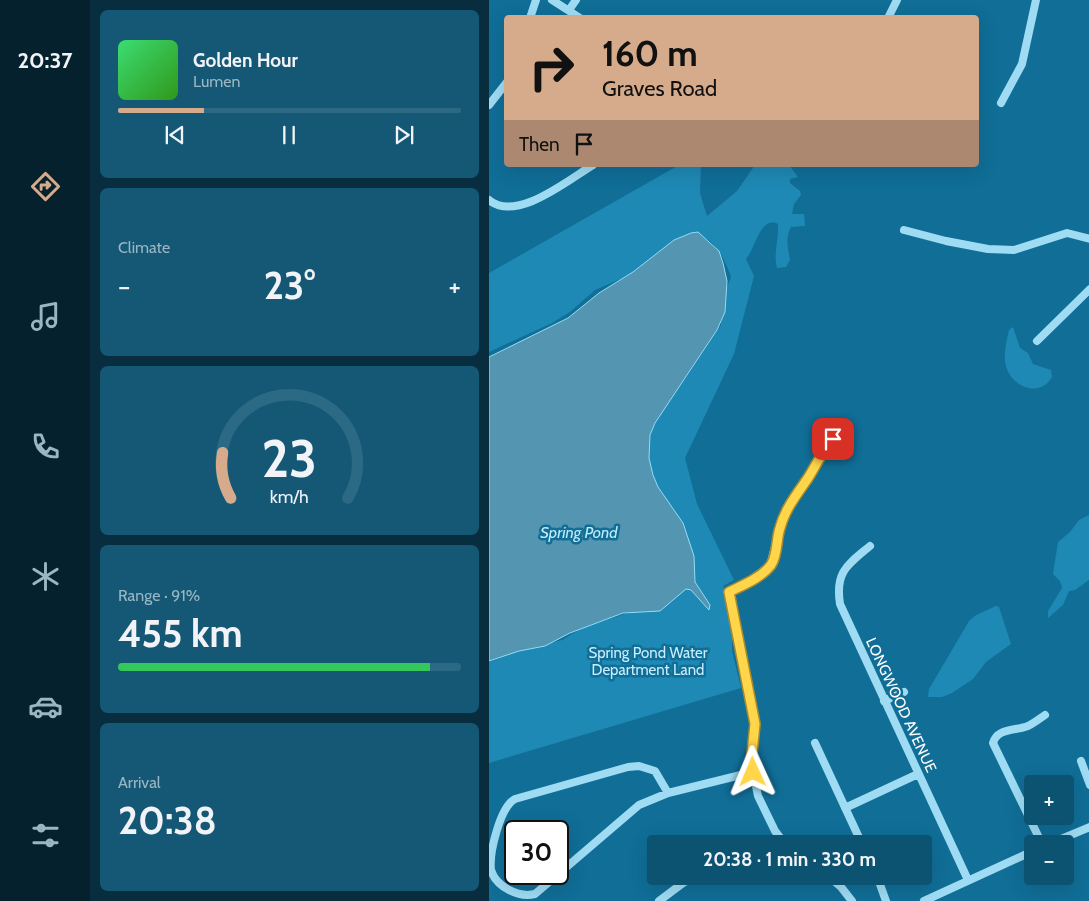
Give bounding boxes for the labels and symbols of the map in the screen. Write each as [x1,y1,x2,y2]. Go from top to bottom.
pin [812,418,854,460]
water label: Spring Pond [540,523,618,542]
street label: LONGWOOD AVENUE [862,635,940,775]
park label: Spring Pond Water Department Land [589,644,708,679]
position arrow [726,745,778,797]
speed limit sign: 30 [504,820,569,885]

